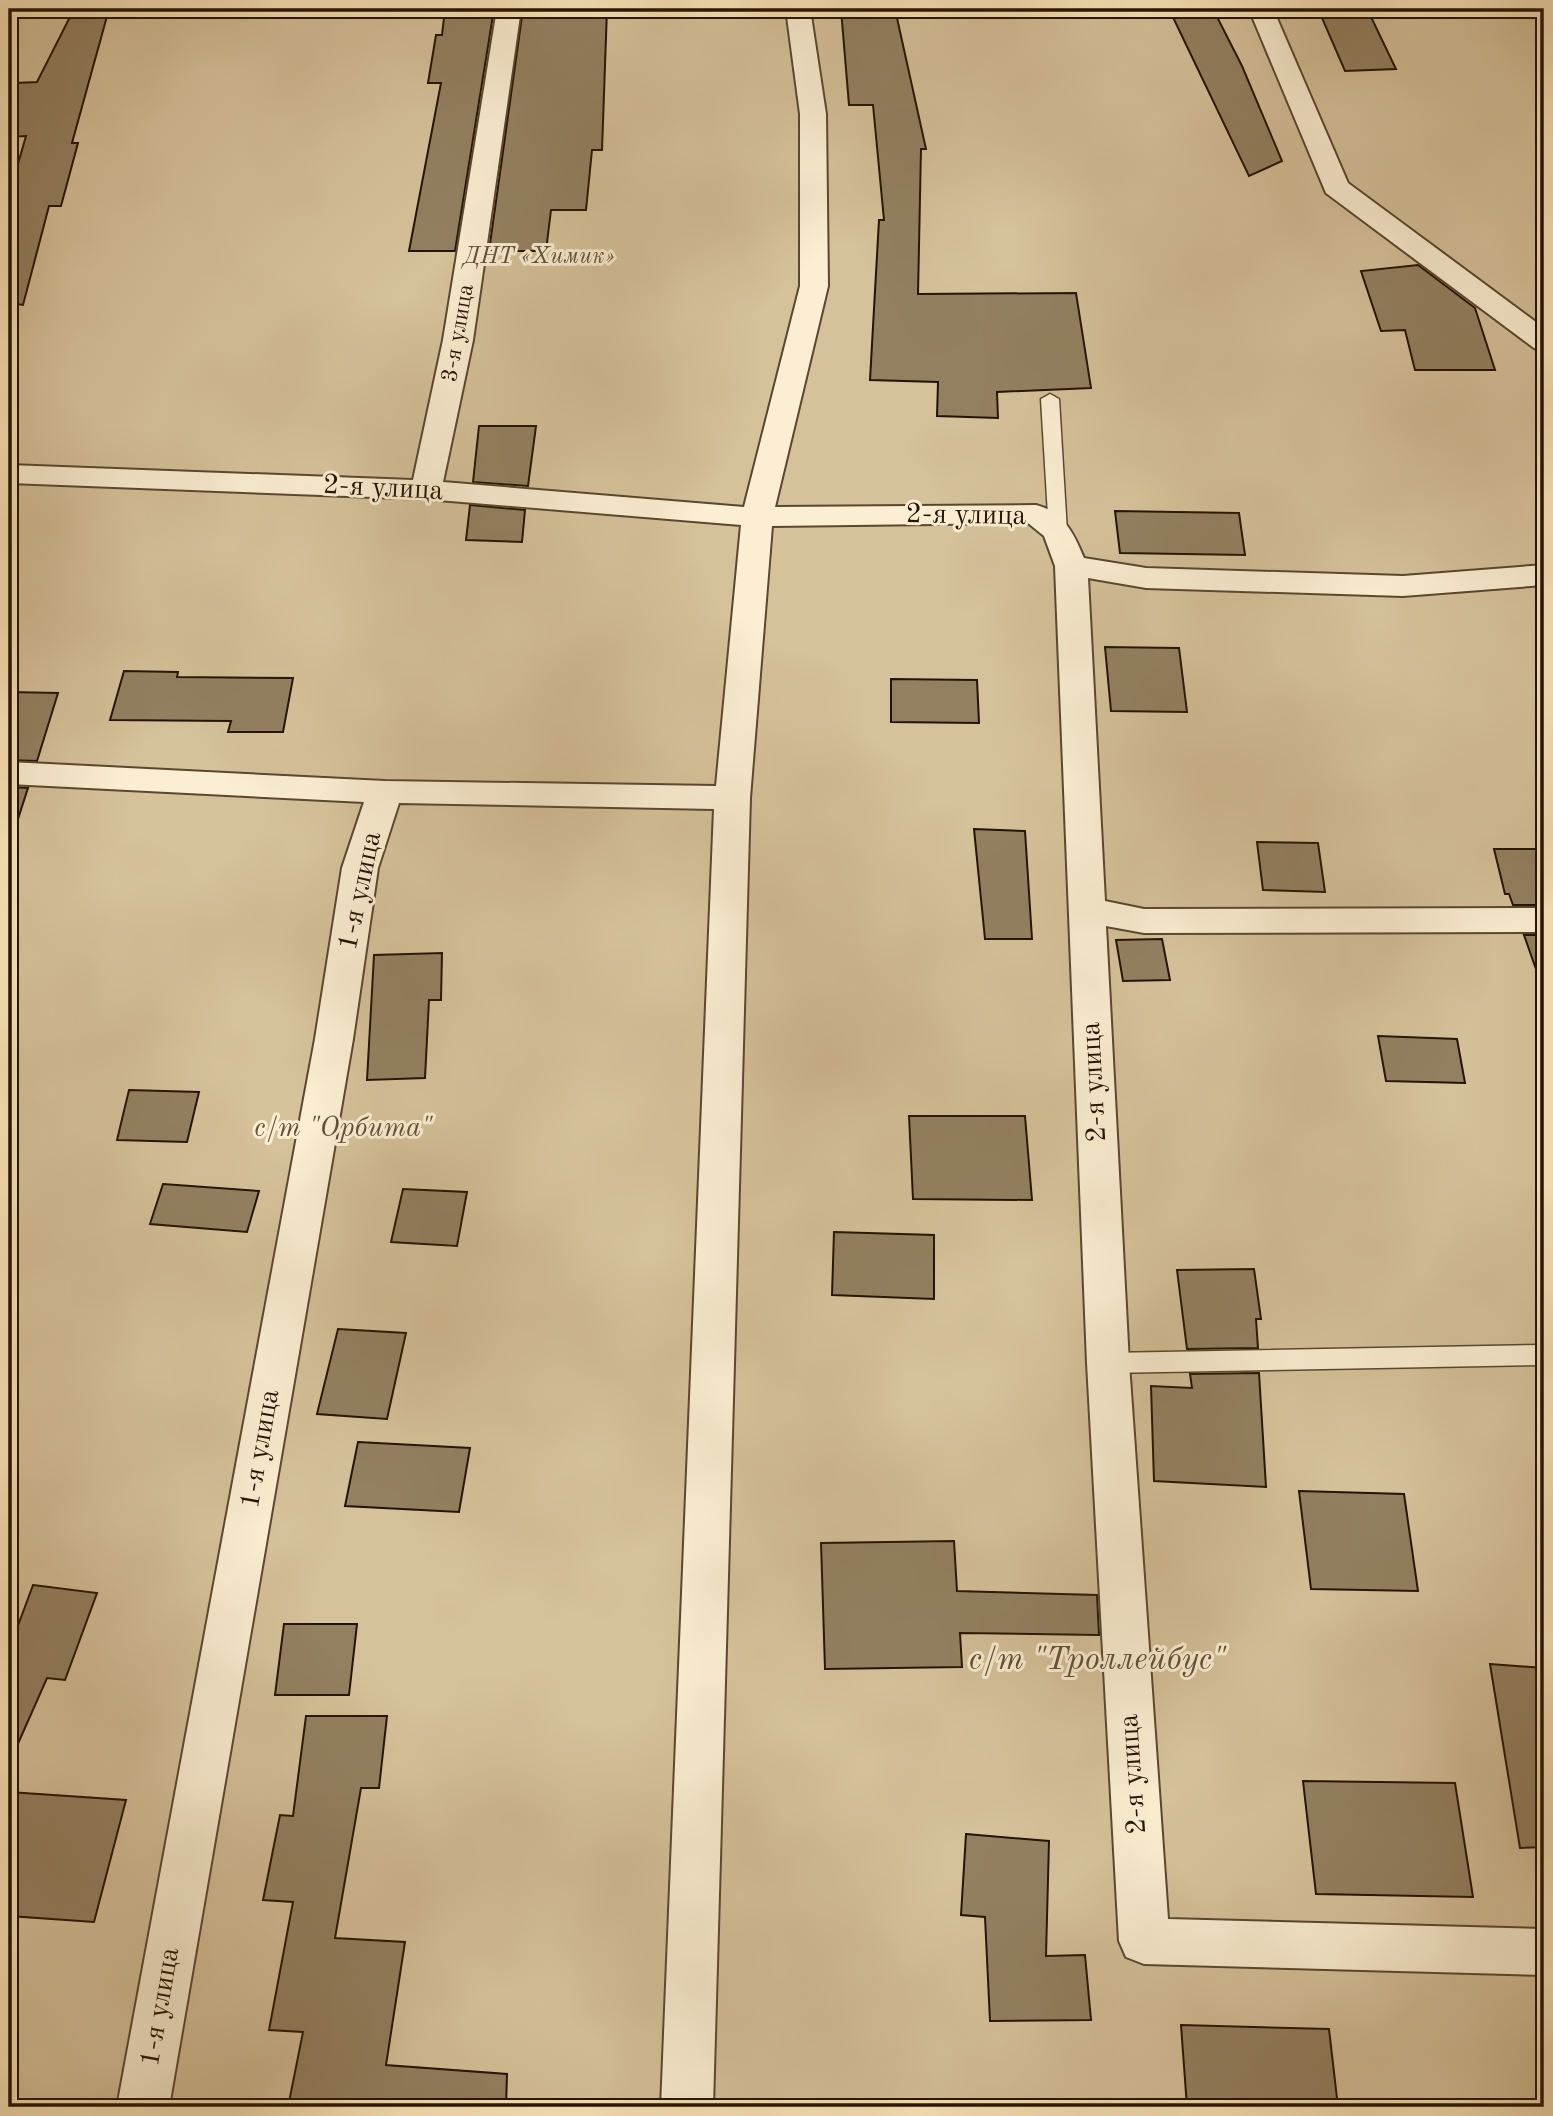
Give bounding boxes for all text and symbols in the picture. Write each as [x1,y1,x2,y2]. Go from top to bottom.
park label: ДНТ «Химик» [460,245,615,269]
street label: 3-я улица [438,282,478,384]
street label: 2-я улица [322,472,444,506]
street label: 2-я улица [905,501,1027,531]
street label: 1-я улица [335,829,387,953]
street label: 2-я улица [1078,1021,1112,1143]
park label: с/т "Орбита" [254,1115,433,1143]
street label: 1-я улица [237,1387,285,1511]
park label: с/т "Троллейбус" [968,1644,1227,1677]
street label: 2-я улица [1116,1713,1152,1835]
street label: 1-я улица [137,1945,185,2069]

